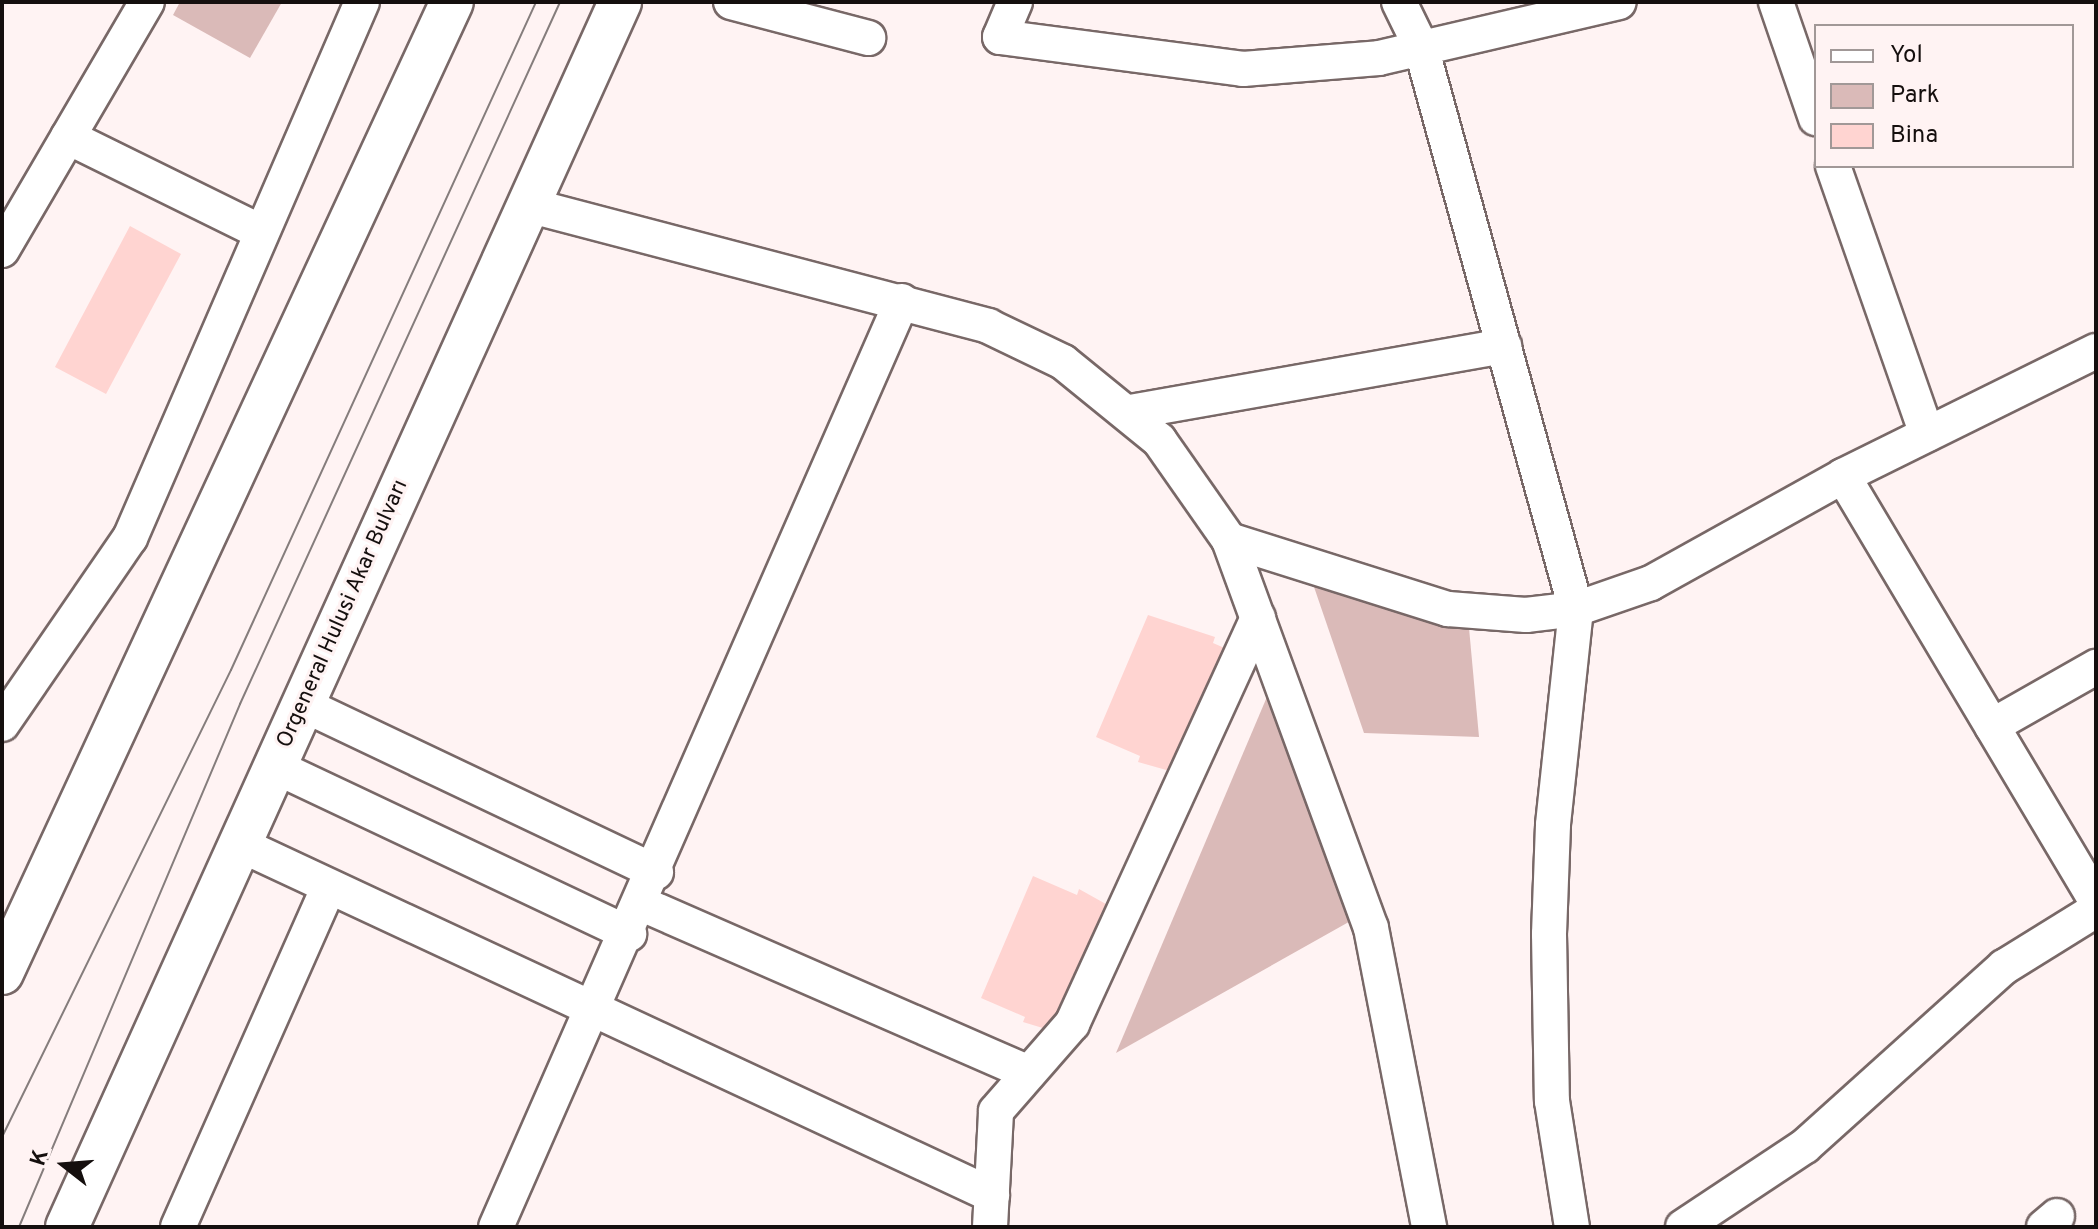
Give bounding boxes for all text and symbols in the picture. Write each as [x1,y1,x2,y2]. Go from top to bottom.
legend [1814,24,2074,168]
text: Yol [1890,41,1923,71]
text: Park [1890,81,1940,111]
text: Bina [1890,121,1938,151]
street label: Orgeneral Hulusi Akar Bulvarı [272,475,414,753]
north arrow [24,1125,104,1205]
text: K [25,1146,56,1169]

